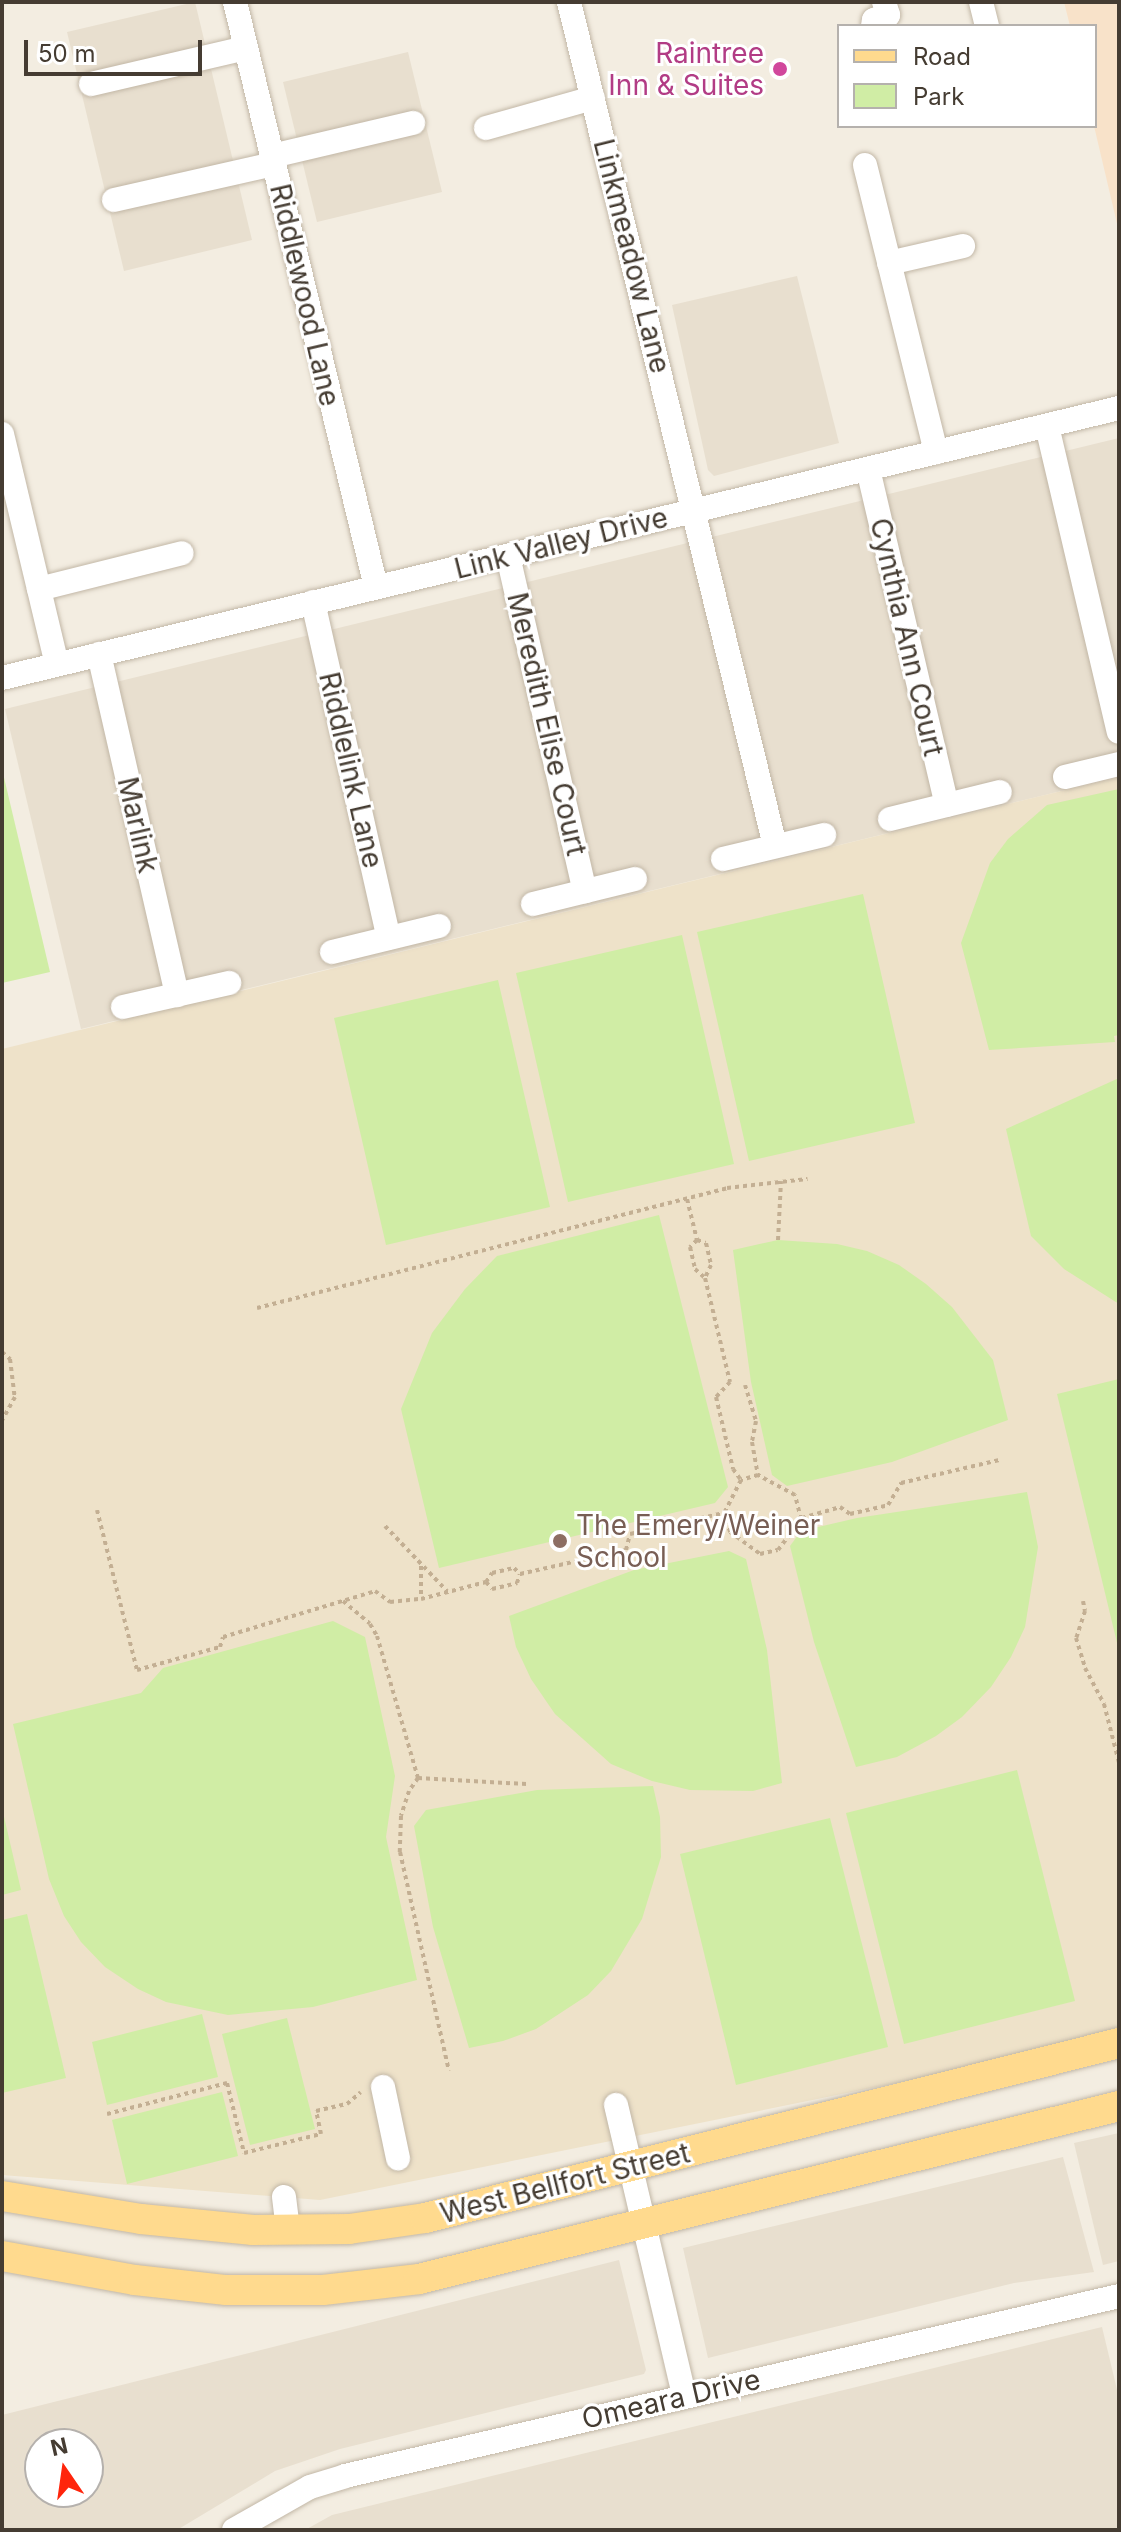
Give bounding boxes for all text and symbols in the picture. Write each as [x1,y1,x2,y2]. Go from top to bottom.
scale bar [28,24,206,74]
legend [837,24,1097,128]
place label: Raintree Inn & Suites [608,36,764,102]
text: 50 m [38,39,96,68]
text: Road [913,42,971,71]
marker: Raintree Inn & Suites [771,60,789,78]
text: Park [913,82,964,111]
street label: Linkmeadow Lane [587,135,677,377]
street label: Riddlewood Lane [263,181,347,409]
street label: Link Valley Drive [451,500,671,586]
street label: Cynthia Ann Court [863,515,951,759]
street label: Meredith Elise Court [500,589,594,859]
street label: Riddlelink Lane [312,669,390,871]
street label: Marlink [111,774,165,876]
place label: The Emery/Weiner School [576,1508,820,1574]
marker: The Emery/Weiner School [551,1532,569,1550]
street label: West Bellfort Street [437,2136,693,2230]
street label: Omeara Drive [579,2362,763,2436]
north arrow [24,2428,104,2508]
text: N [48,2432,70,2461]

